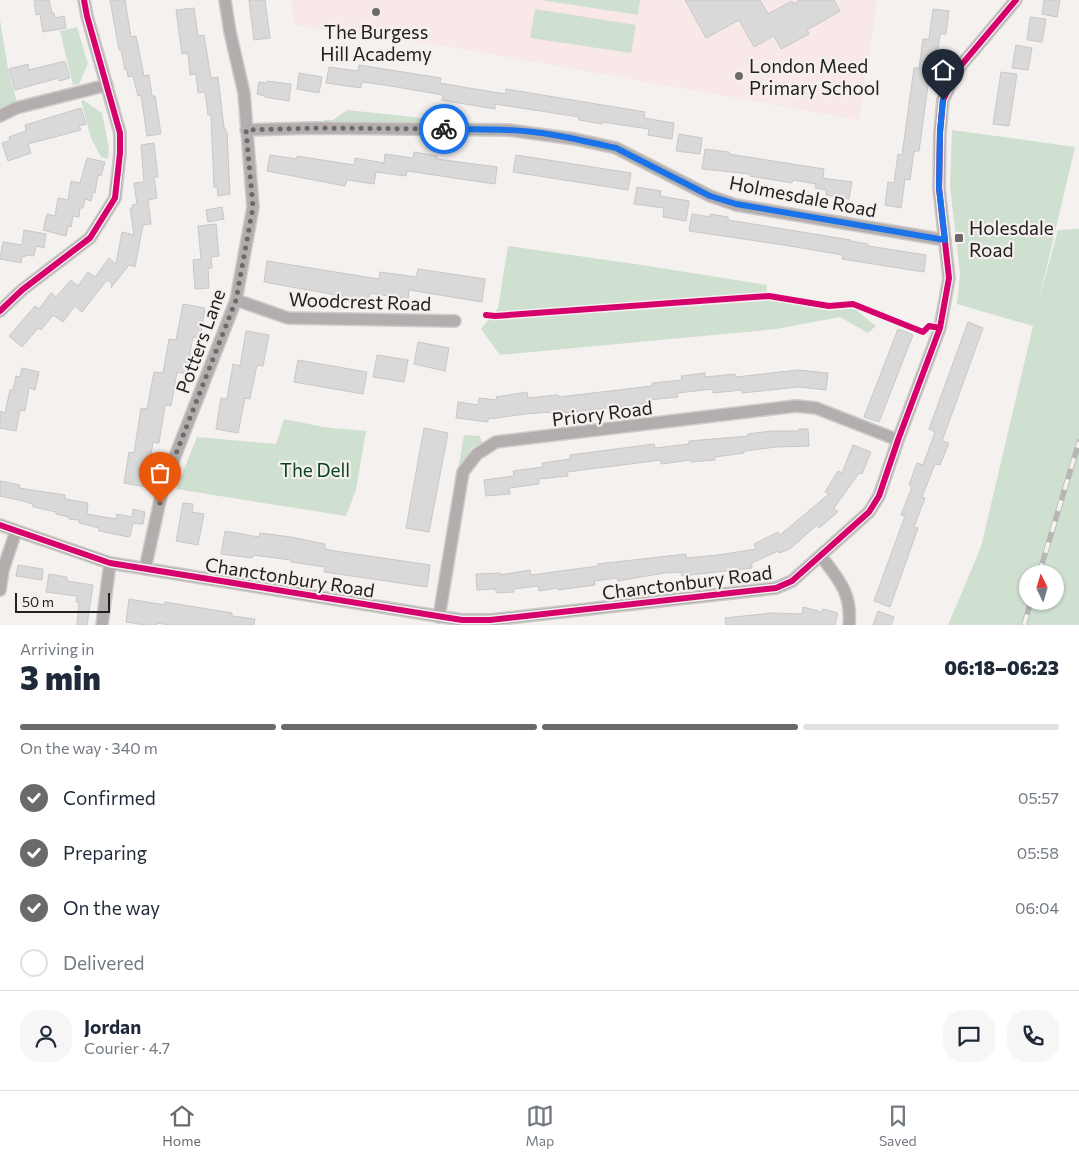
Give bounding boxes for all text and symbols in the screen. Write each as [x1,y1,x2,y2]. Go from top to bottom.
marker: The Burgess Hill Academy [370,6,382,18]
place label: The Burgess Hill Academy [320,20,432,65]
pin [922,49,964,100]
place label: London Meed Primary School [749,54,880,99]
icon: home [929,56,957,84]
marker: London Meed Primary School [733,70,745,82]
courier [419,104,469,154]
icon: bike [430,115,458,143]
street label: Holmesdale Road [727,170,879,222]
place label: Holesdale Road [969,216,1054,261]
marker: Holesdale Road [953,232,965,244]
street label: Potters Lane [170,286,230,396]
street label: Woodcrest Road [288,287,432,315]
street label: Priory Road [550,395,654,431]
pin [139,452,181,503]
park label: The Dell [280,458,350,481]
icon: bag [146,459,174,487]
street label: Chanctonbury Road [204,552,376,602]
street label: Chanctonbury Road [601,560,773,604]
north arrow [1019,565,1064,610]
map controls [1019,565,1064,610]
scale bar [15,590,110,613]
text: 50 m [22,593,54,610]
text: Arriving in [20,639,94,658]
text: 06:18–06:23 [944,656,1059,679]
text: 3 min [20,657,101,697]
text: On the way · 340 m [20,738,158,757]
icon: check [20,784,48,812]
text: Confirmed [63,786,156,809]
text: 05:57 [1018,788,1059,807]
icon: check [20,839,48,867]
text: Preparing [63,841,147,864]
text: 05:58 [1017,843,1059,862]
icon: check [20,894,48,922]
text: On the way [63,896,160,919]
text: 06:04 [1015,898,1059,917]
text: Delivered [63,951,144,974]
button: person [20,1010,72,1062]
button: chat [943,1010,995,1062]
button: phone [1007,1010,1059,1062]
text: Jordan [84,1015,141,1038]
text: Courier · 4.7 [84,1038,170,1057]
tab: Home [162,1102,201,1149]
tab: Map [525,1102,554,1149]
tab: Saved [879,1102,917,1149]

